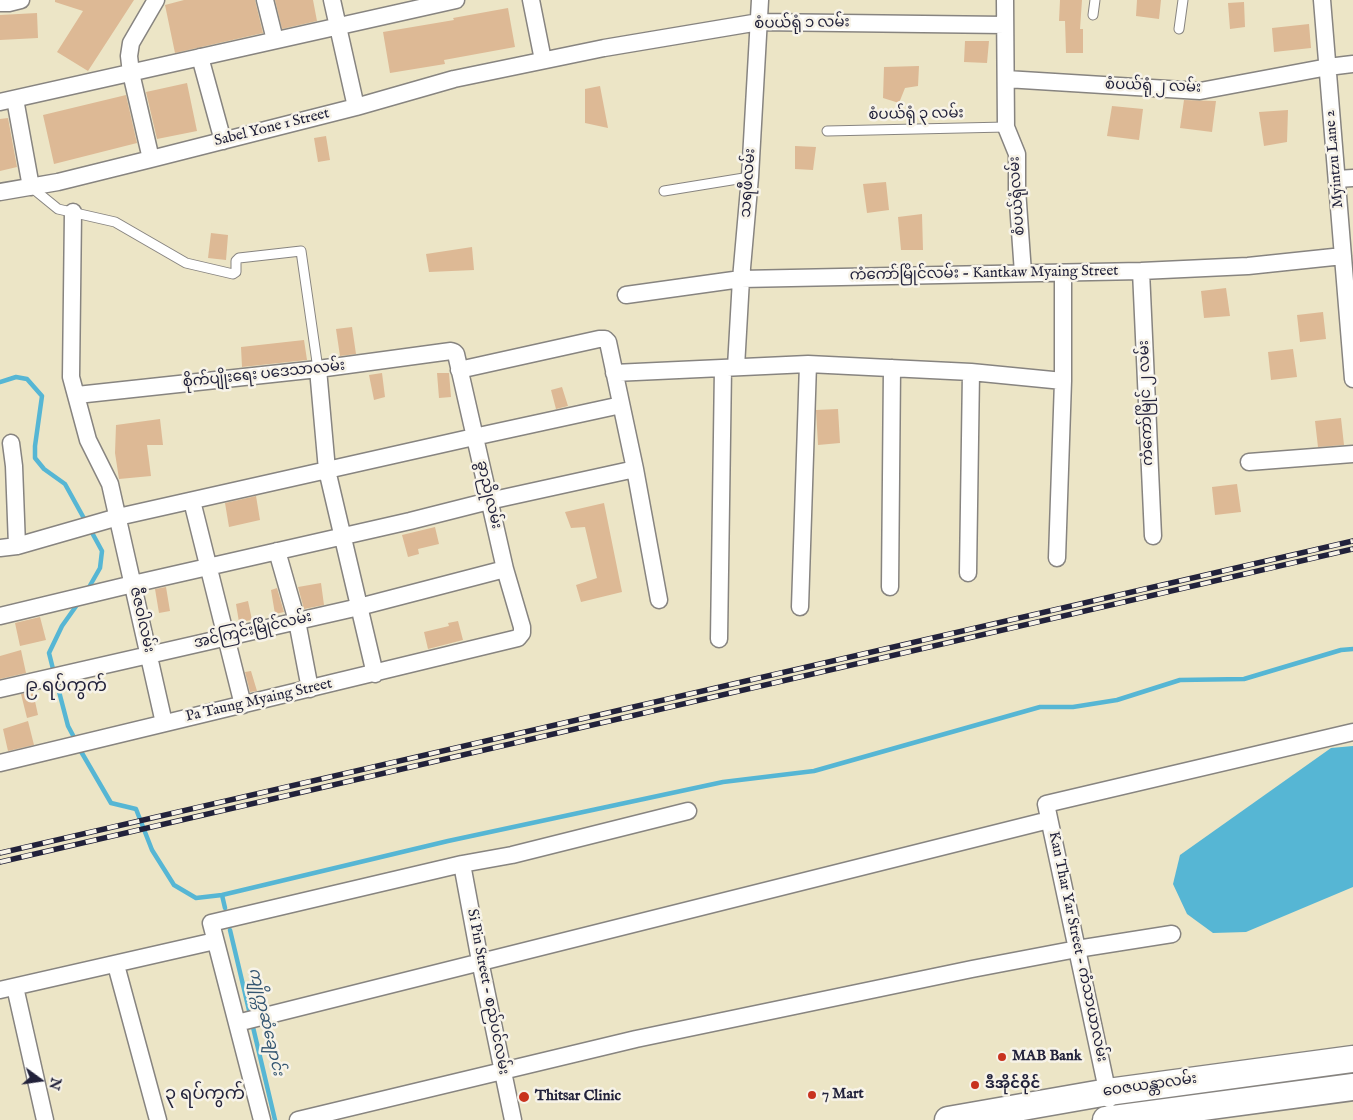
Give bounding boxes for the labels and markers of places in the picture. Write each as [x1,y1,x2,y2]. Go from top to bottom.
place label: MAB Bank [1012,1048,1082,1066]
marker: MAB Bank [996,1051,1008,1063]
place label: ဒီအိုင်ဝိုင် [985,1076,1040,1094]
marker: ဒီအိုင်ဝိုင် [969,1079,981,1091]
place label: 7 Mart [822,1086,864,1104]
place label: Thitsar Clinic [535,1088,621,1106]
marker: 7 Mart [806,1089,818,1101]
marker: Thitsar Clinic [517,1090,531,1104]

